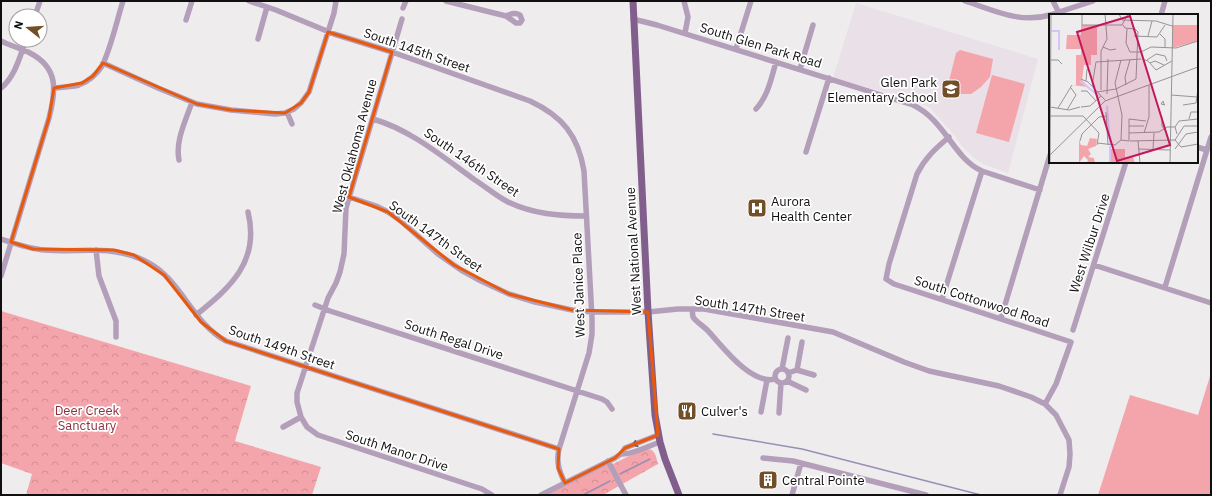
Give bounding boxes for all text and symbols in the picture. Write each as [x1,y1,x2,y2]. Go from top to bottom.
north arrow [8,8,48,48]
inset map [1049,14,1198,163]
text: N [11,19,26,31]
street label: South Glen Park Road [698,19,824,72]
street label: South 145th Street [361,24,472,77]
place label: Glen Park Elementary School [827,74,937,106]
street label: West Oklahoma Avenue [328,77,381,215]
school or university icon: Glen Park Elementary School [940,78,962,100]
street label: South 146th Street [421,124,523,201]
street label: West National Avenue [622,187,645,315]
street label: West Wilbur Drive [1065,191,1114,295]
place label: Aurora Health Center [771,193,852,225]
street label: South 147th Street [386,197,486,276]
hospital icon: Aurora Health Center [746,197,768,219]
street label: West Janice Place [568,232,589,338]
street label: South Cottonwood Road [912,272,1052,331]
street label: South 147th Street [694,291,806,326]
street label: South Regal Drive [402,315,505,363]
street label: South 149th Street [226,321,337,374]
restaurant icon: Culver's [676,400,698,422]
park label: Deer Creek Sanctuary [55,402,120,434]
place label: Culver's [701,403,748,420]
street label: South Manor Drive [343,426,451,475]
one-way arrow [633,439,645,447]
building icon: Central Pointe [757,469,779,491]
place label: Central Pointe [782,472,865,489]

